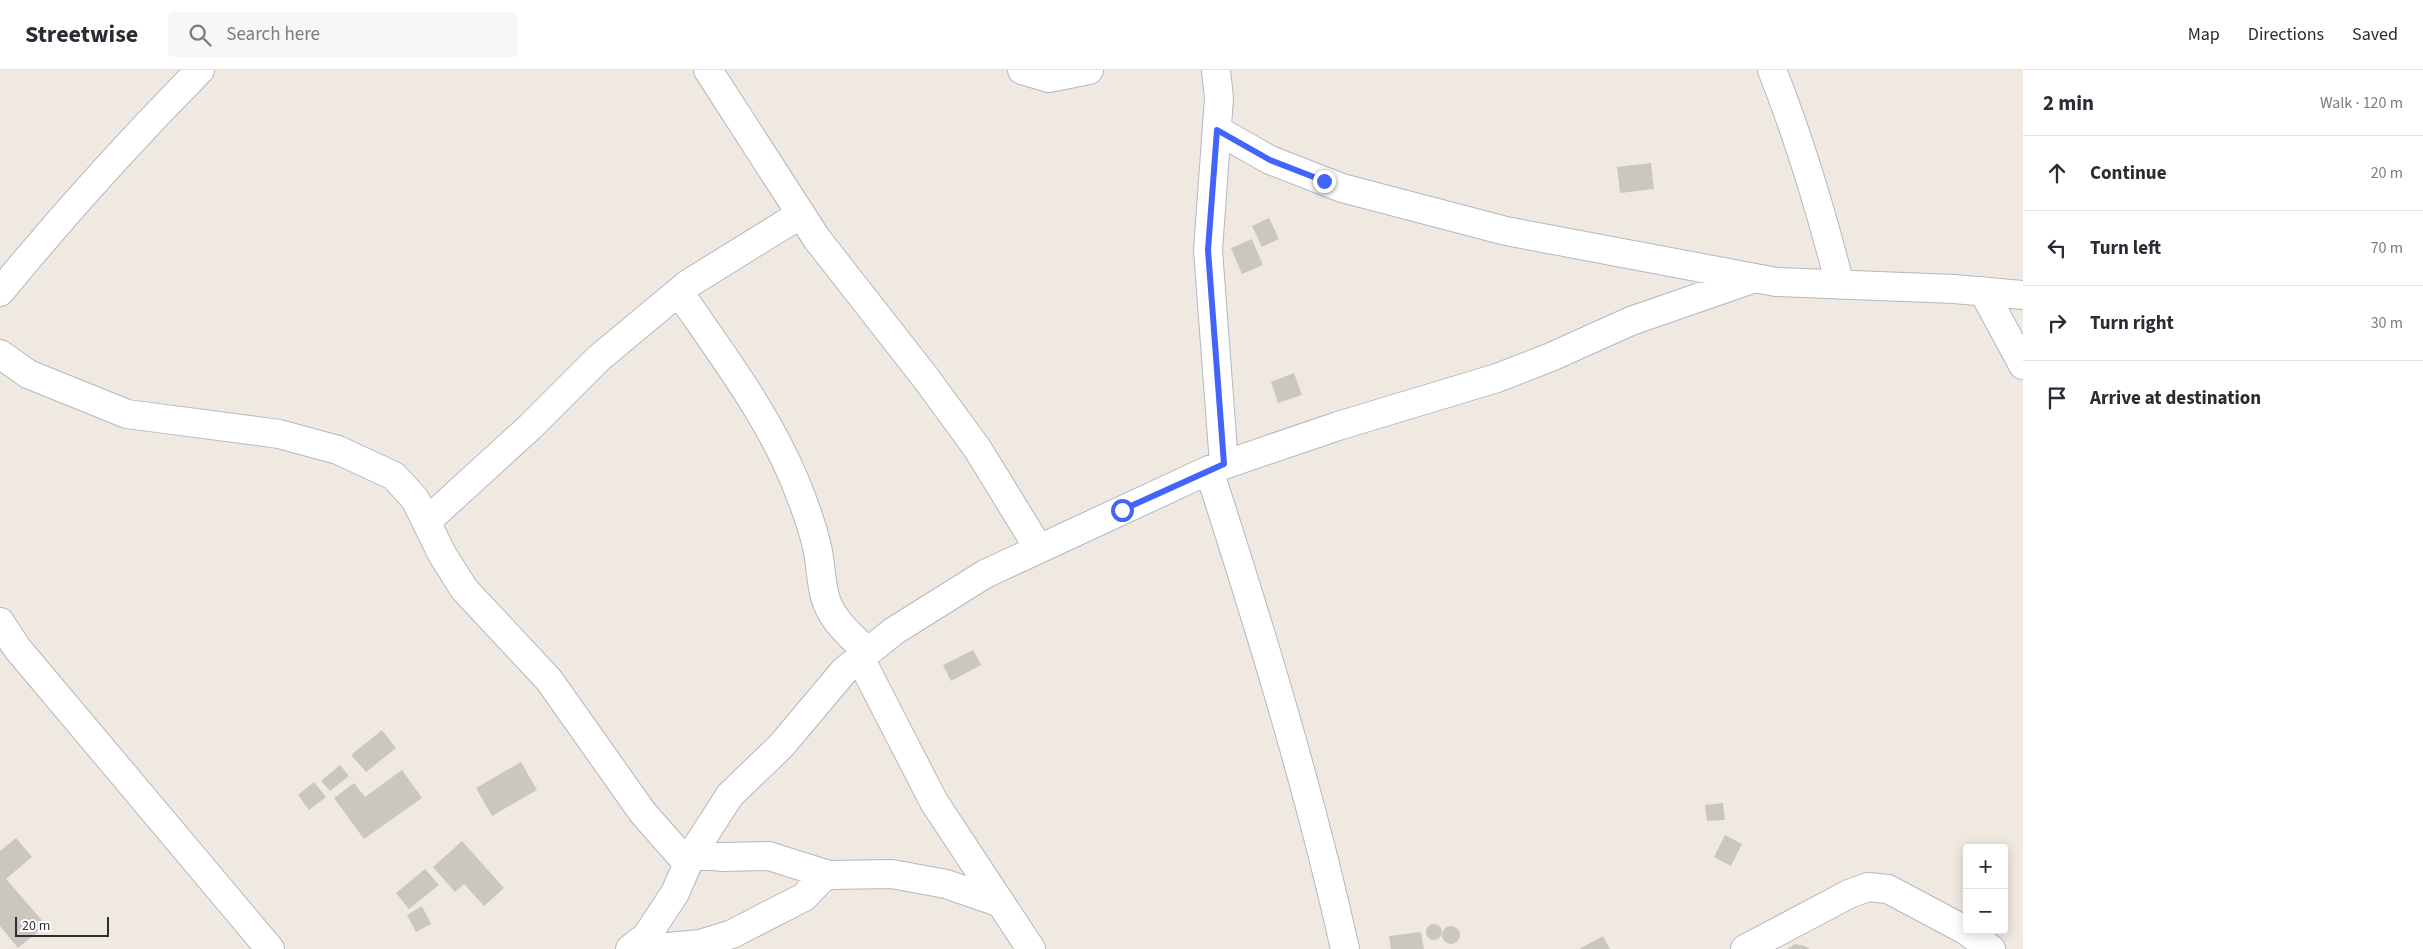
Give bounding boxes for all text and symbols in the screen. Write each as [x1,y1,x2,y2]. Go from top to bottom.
search box [168,12,518,57]
text: Streetwise [25,17,138,52]
icon: search [186,21,214,49]
text: Search here [226,21,320,48]
text: Map [2188,22,2220,47]
text: Directions [2248,22,2324,47]
text: Saved [2352,22,2398,47]
text: 2 min [2043,88,2094,118]
text: Walk · 120 m [2320,92,2403,114]
icon: ahead [2043,159,2071,187]
text: Continue [2090,160,2167,187]
text: 20 m [2371,162,2403,184]
route end [1313,170,1336,193]
icon: left [2043,234,2071,262]
text: Turn left [2090,235,2161,262]
text: 70 m [2371,237,2403,259]
icon: right [2043,309,2071,337]
text: Turn right [2090,310,2174,337]
text: 30 m [2371,312,2403,334]
icon: arrive [2043,384,2071,412]
text: Arrive at destination [2090,385,2261,412]
route start [1111,499,1134,522]
map controls [1963,844,2008,934]
button: + [1963,844,2008,889]
button: − [1963,889,2008,934]
scale bar [15,914,109,937]
text: 20 m [22,916,50,936]

